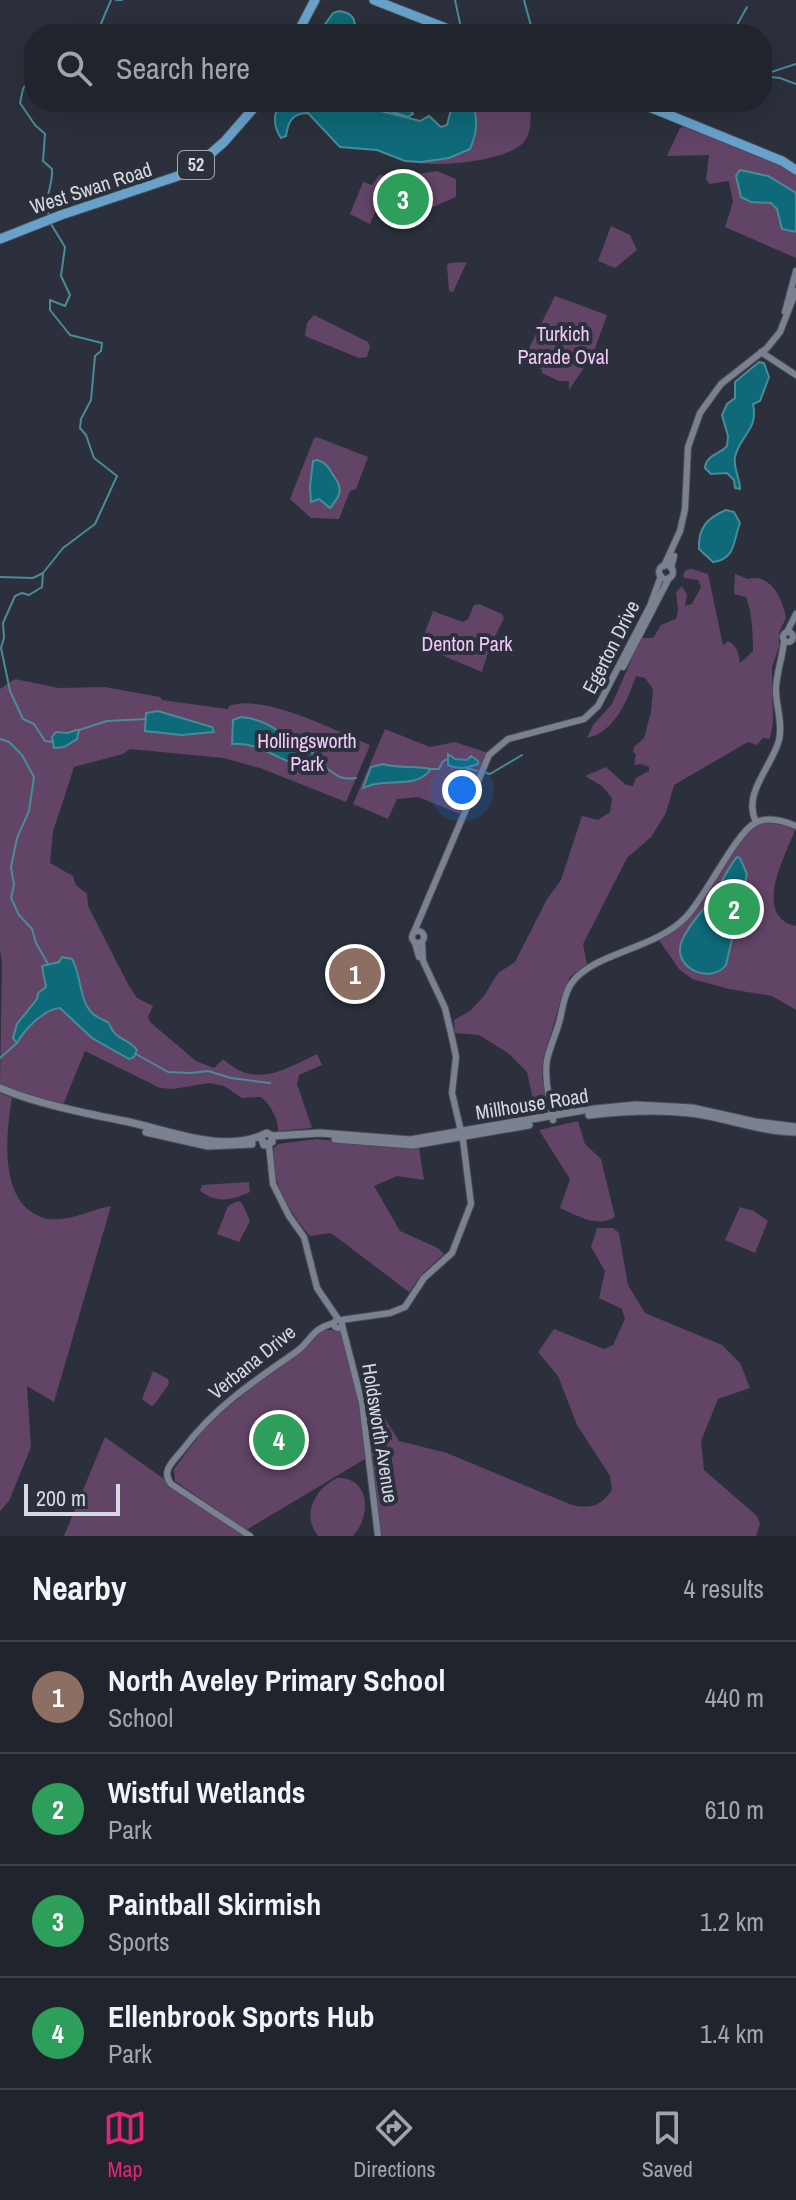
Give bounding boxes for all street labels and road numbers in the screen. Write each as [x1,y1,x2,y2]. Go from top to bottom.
road number: 52 [178,151,214,179]
street label: West Swan Road [27,155,155,220]
street label: Egerton Drive [576,596,646,698]
street label: Millhouse Road [474,1081,590,1126]
street label: Verbana Drive [202,1318,301,1405]
street label: Holdsworth Avenue [356,1361,405,1505]

